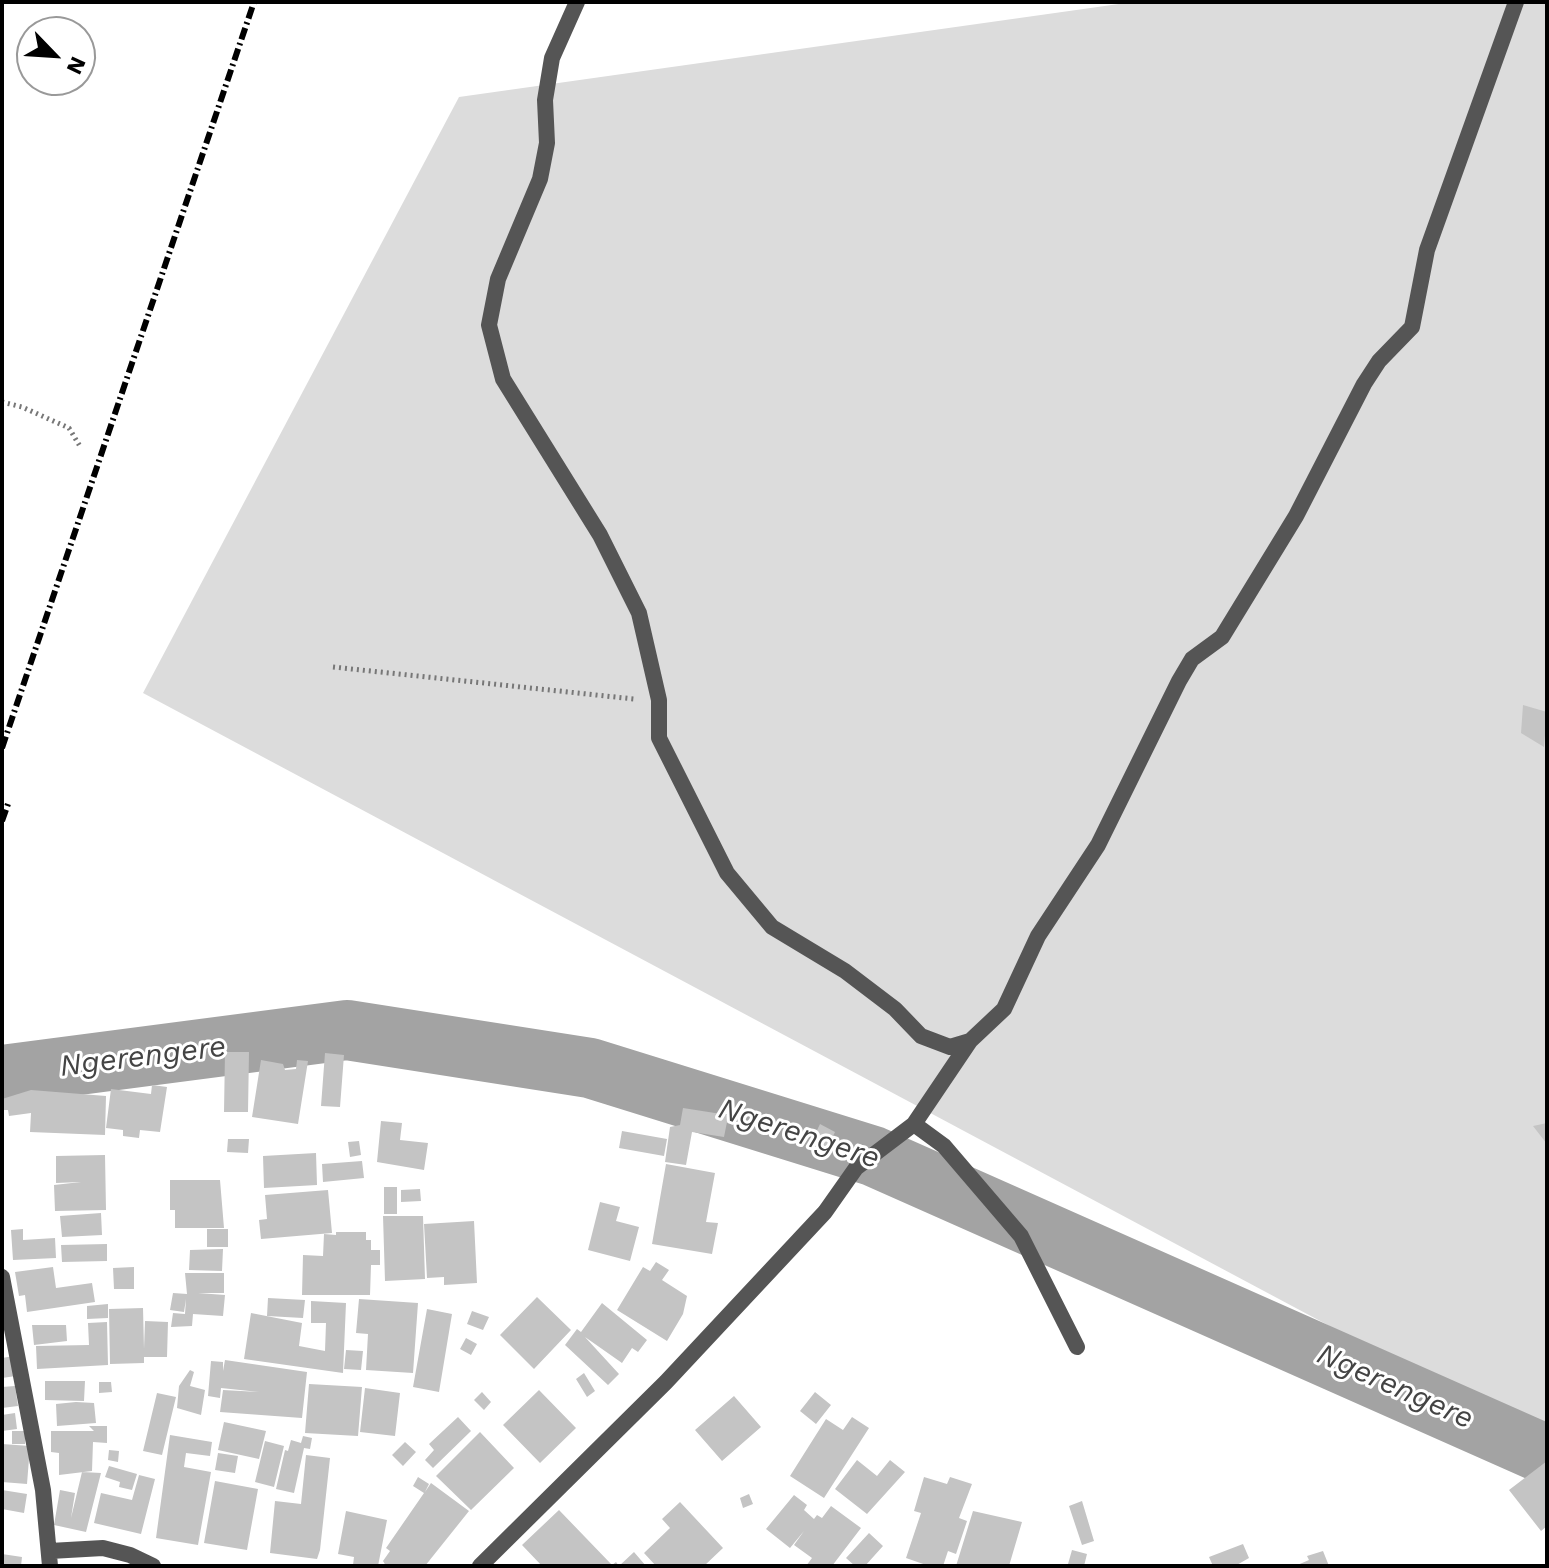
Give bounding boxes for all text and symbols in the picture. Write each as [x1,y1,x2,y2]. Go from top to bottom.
north arrow [16,16,96,96]
text: N [62,53,91,78]
water label: Ngerengere [58,1029,228,1085]
water label: Ngerengere [714,1091,884,1177]
water label: Ngerengere [1311,1337,1479,1437]

